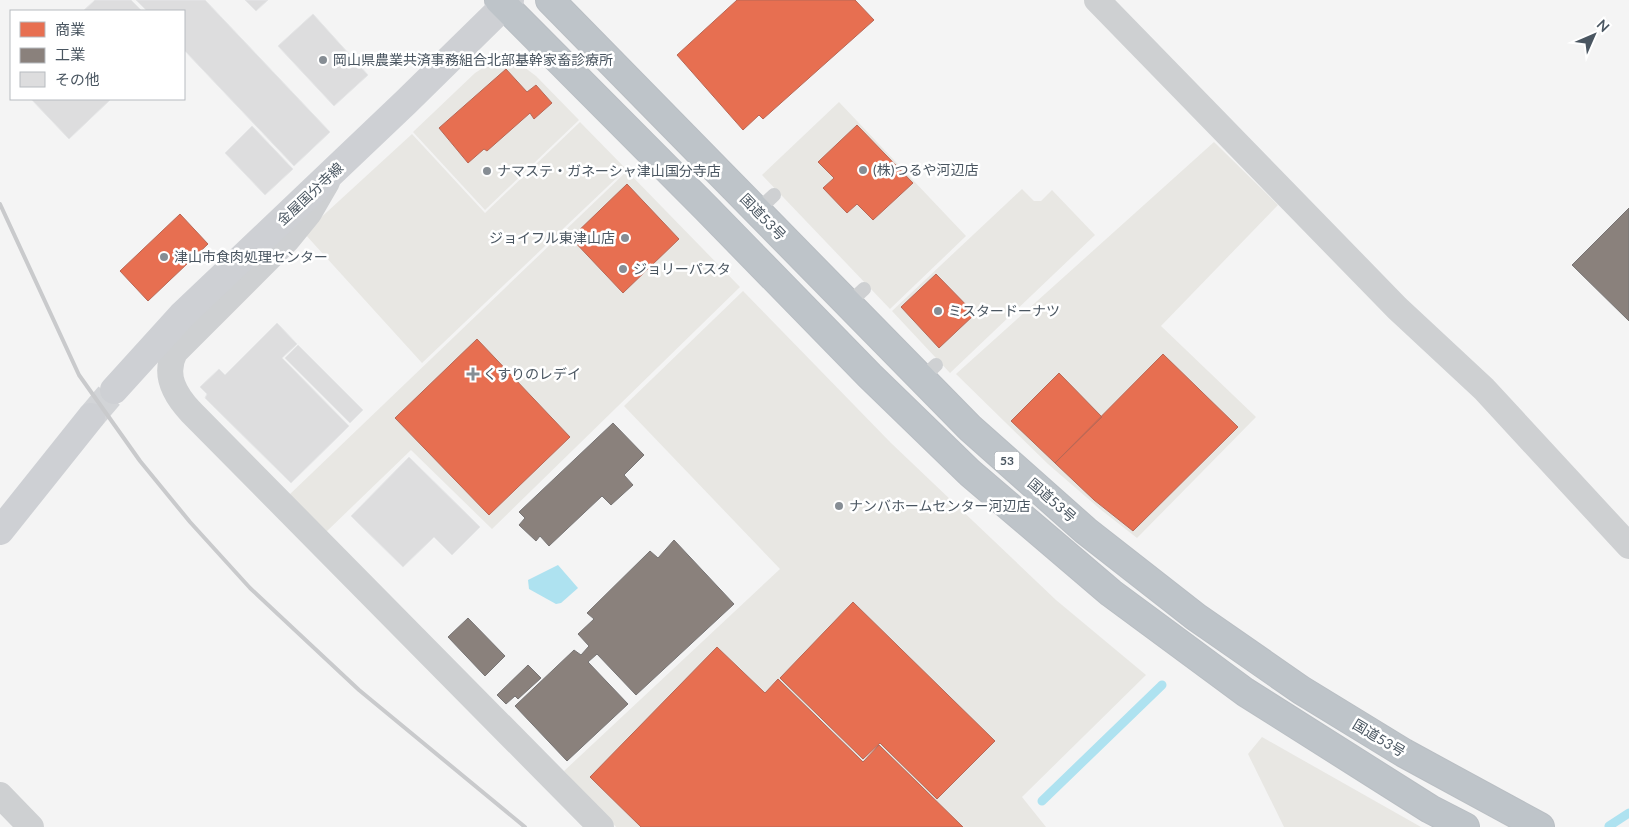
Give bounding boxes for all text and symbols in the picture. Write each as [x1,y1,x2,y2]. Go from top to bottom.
legend [10,10,185,100]
north arrow [1569,10,1619,60]
text: N [1594,16,1613,35]
text: 商業 [55,20,85,38]
text: 工業 [55,45,85,63]
place label: 岡山県農業共済事務組合北部基幹家畜診療所 [333,51,613,68]
marker: 岡山県農業共済事務組合北部基幹家畜診療所 [317,54,329,66]
text: その他 [55,70,100,88]
street label: 金屋国分寺線 [273,159,346,228]
place label: (株)つるや河辺店 [873,161,978,178]
place label: ナマステ・ガネーシャ津山国分寺店 [497,162,721,179]
marker: (株)つるや河辺店 [857,164,869,176]
marker: ナマステ・ガネーシャ津山国分寺店 [481,165,493,177]
street label: 国道53号 [737,190,790,244]
place label: ジョイフル東津山店 [489,229,615,246]
marker: ジョイフル東津山店 [619,232,631,244]
place label: 津山市食肉処理センター [174,248,328,265]
marker: 津山市食肉処理センター [158,251,170,263]
place label: ジョリーパスタ [633,260,731,277]
marker: ジョリーパスタ [617,263,629,275]
place label: ミスタードーナツ [948,302,1060,319]
marker: ミスタードーナツ [932,305,944,317]
place label: くすりのレデイ [483,365,581,382]
marker: くすりのレデイ [467,368,479,380]
road number: 53 [994,452,1020,471]
street label: 国道53号 [1025,474,1080,525]
place label: ナンバホームセンター河辺店 [849,497,1031,514]
marker: ナンバホームセンター河辺店 [833,500,845,512]
street label: 国道53号 [1350,715,1409,760]

